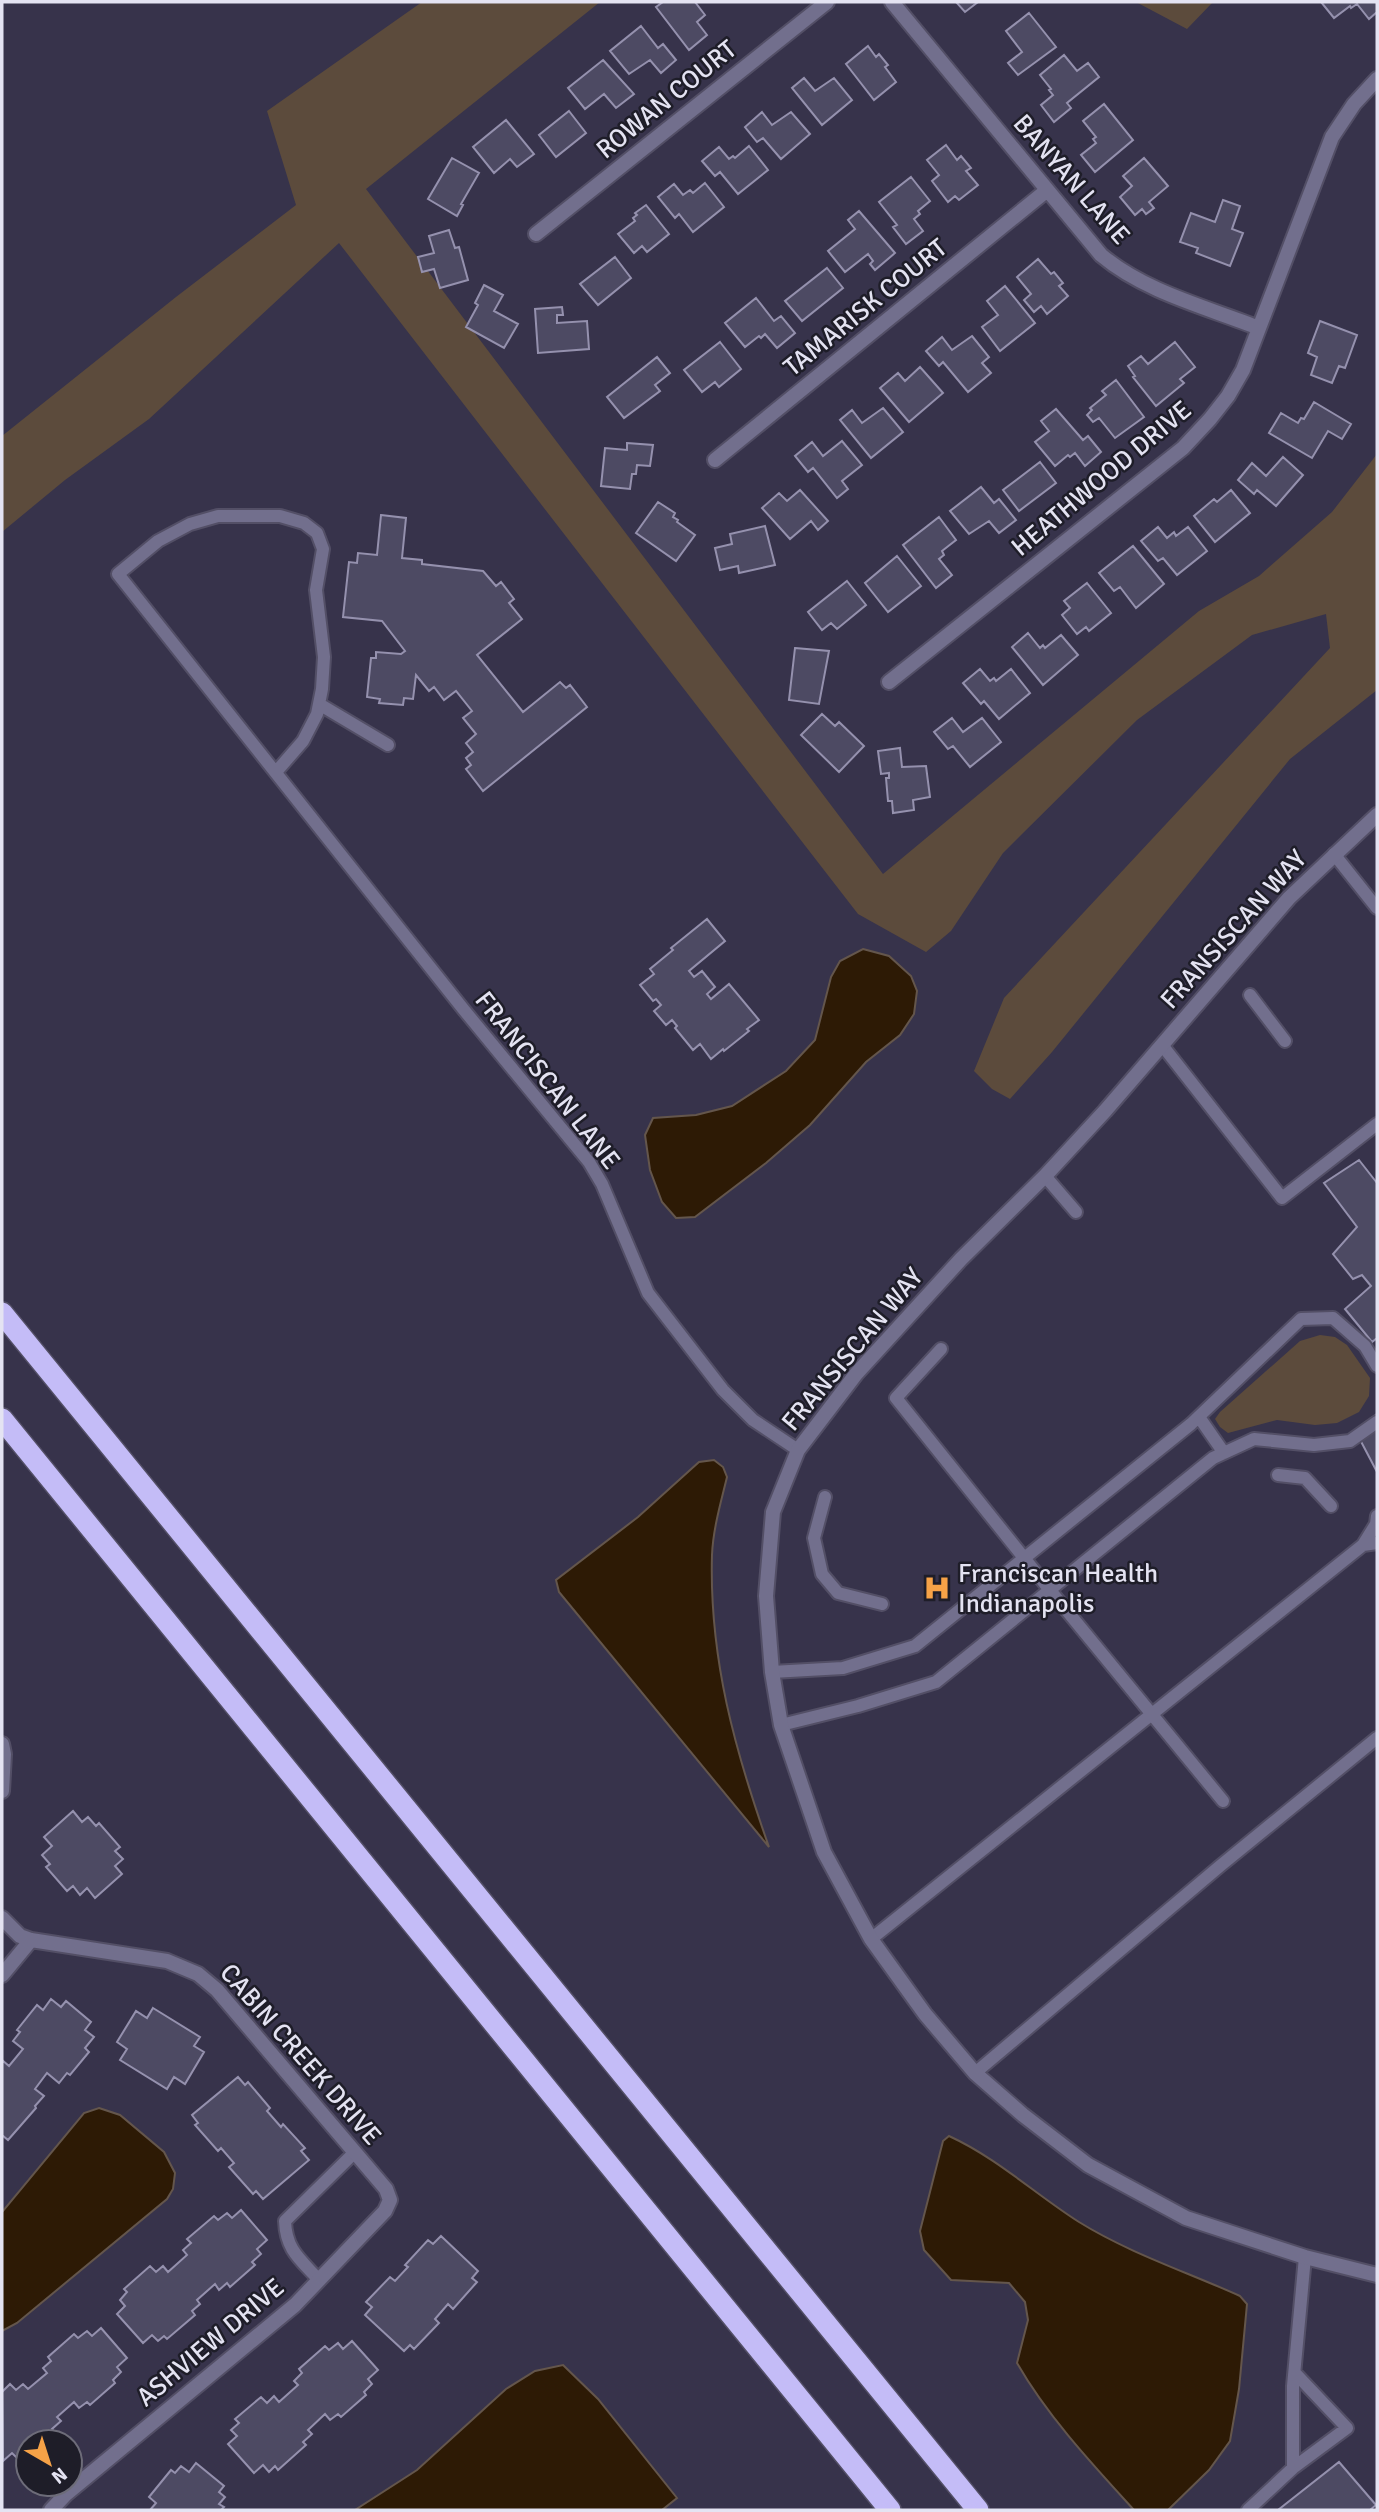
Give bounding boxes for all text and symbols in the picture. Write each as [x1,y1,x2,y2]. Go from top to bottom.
street label: ROWAN COURT [590,33,743,166]
street label: BANYAN LANE [1006,108,1136,251]
street label: TAMARISK COURT [777,232,954,383]
street label: HEATHWOOD DRIVE [1005,394,1198,563]
street label: FRANSISCAN WAY [1154,843,1314,1016]
street label: FRANCISCAN LANE [468,985,627,1176]
street label: FRANSISCAN WAY [775,1262,930,1438]
place label: Franciscan Health Indianapolis [958,1558,1158,1620]
hospital icon: Franciscan Health Indianapolis [922,1573,952,1603]
street label: CABIN CREEK DRIVE [213,1957,388,2152]
street label: ASHVIEW DRIVE [130,2272,291,2414]
north arrow [14,2428,84,2498]
text: N [46,2462,72,2489]

